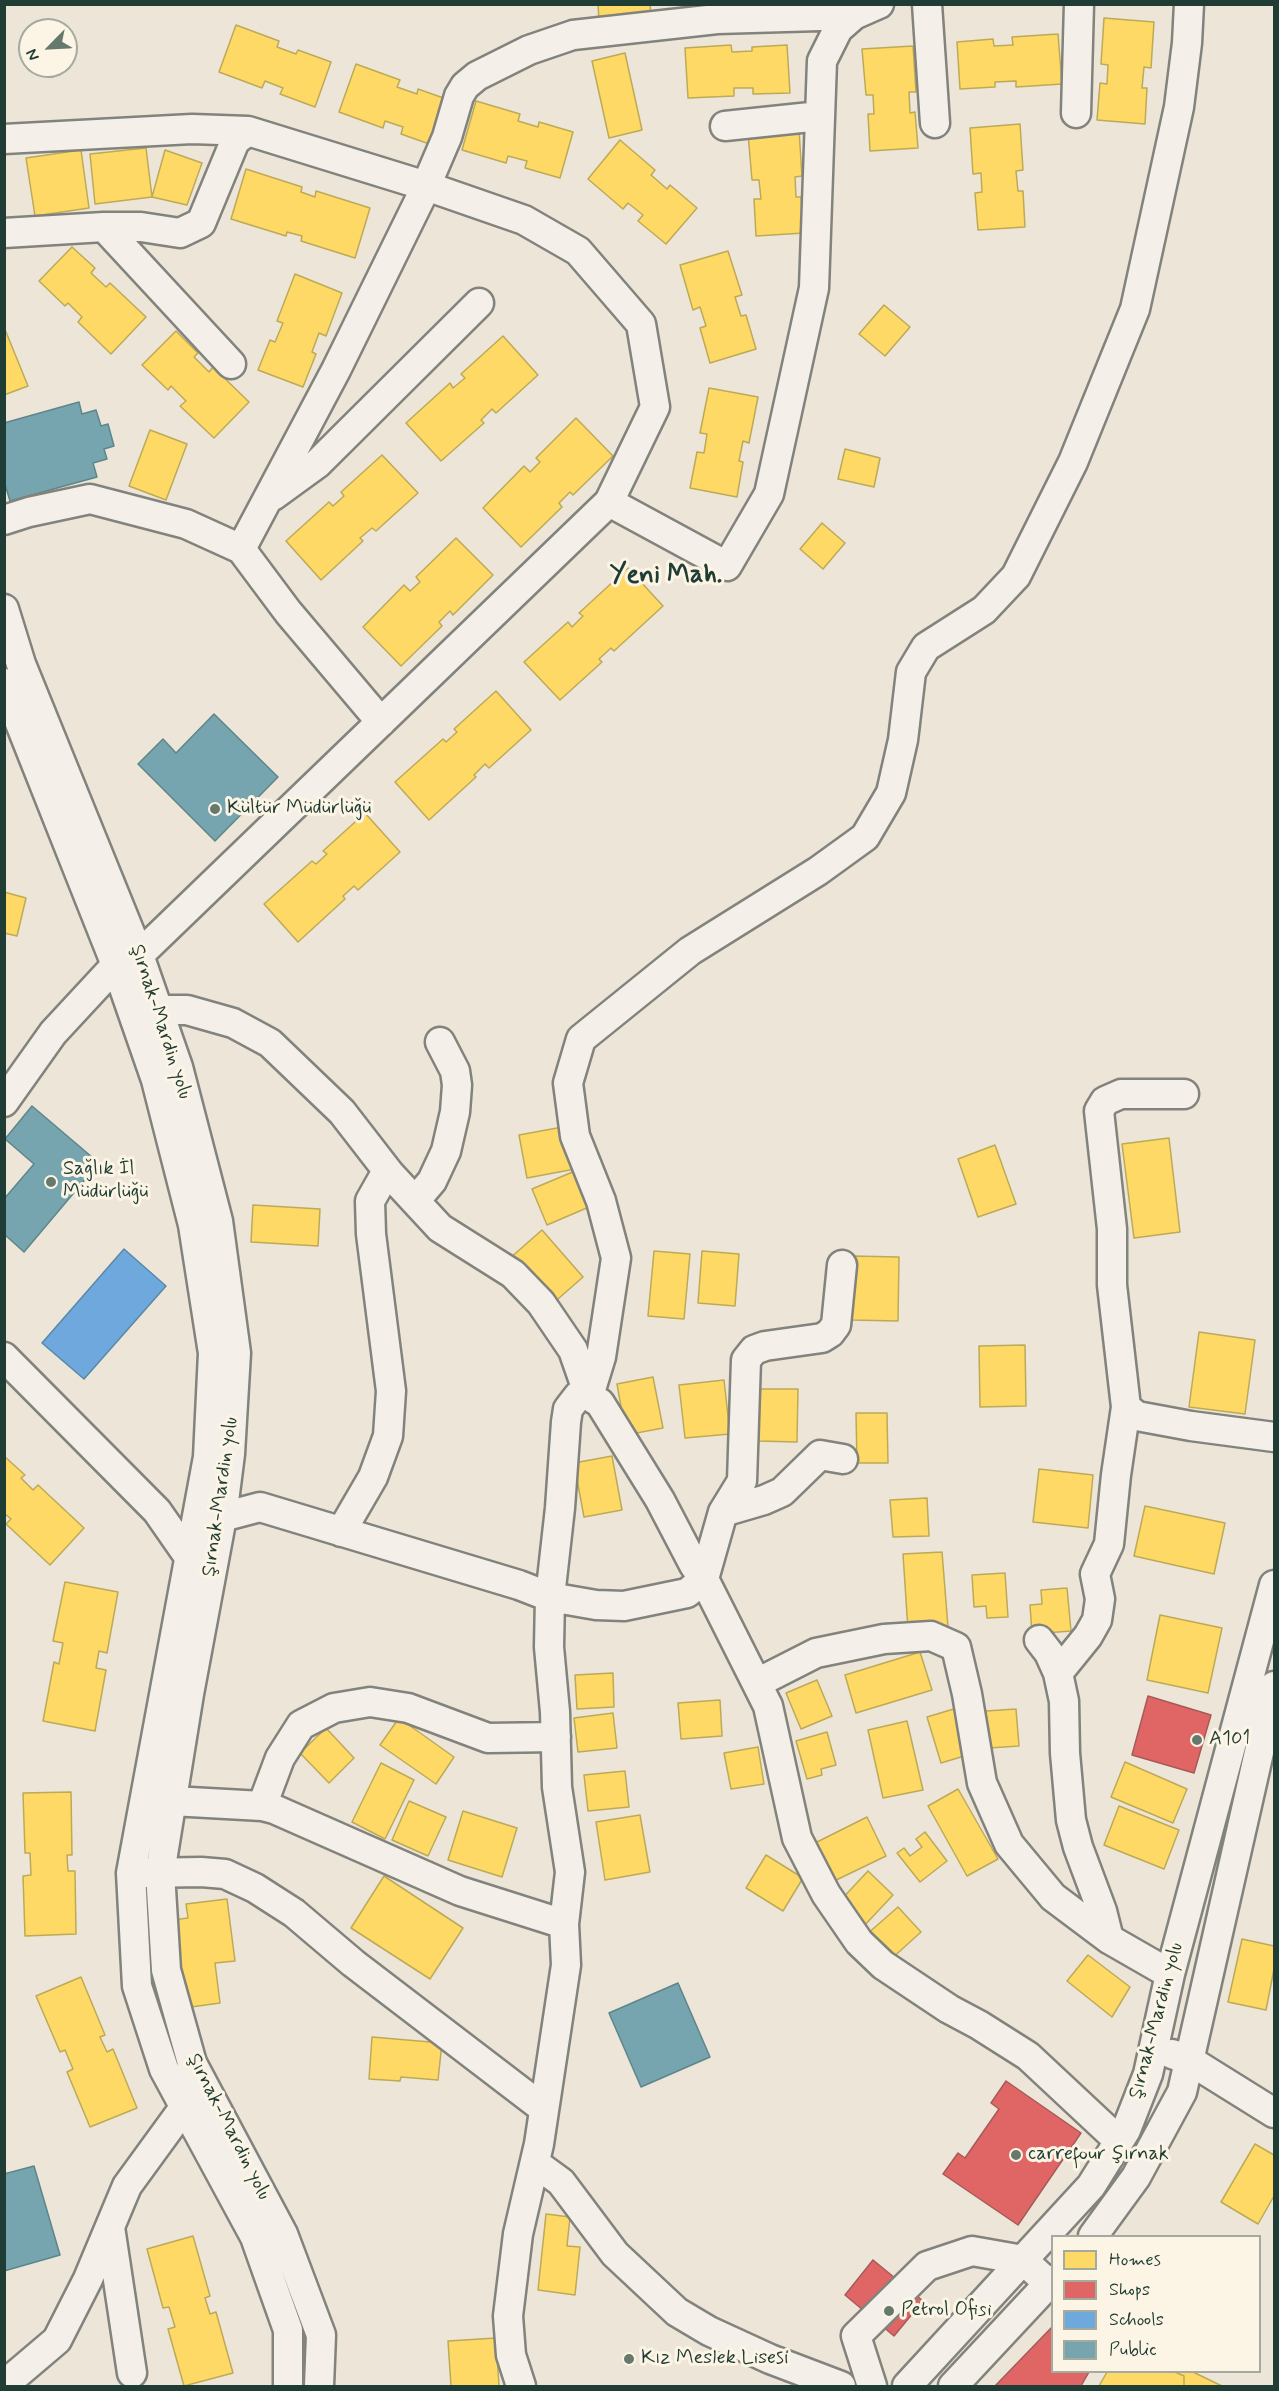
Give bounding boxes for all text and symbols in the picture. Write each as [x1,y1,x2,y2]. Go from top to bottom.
north arrow [18,18,78,78]
text: N [21,46,45,64]
district label: Yeni Mah. [610,561,722,593]
place label: Kültür Müdürlüğü [227,797,371,821]
marker: Kültür Müdürlüğü [208,802,222,816]
street label: Şırnak-Mardin yolu [124,942,196,1102]
place label: Sağlık İl Müdürlüğü [63,1158,148,1205]
marker: Sağlık İl Müdürlüğü [44,1175,58,1189]
street label: Şırnak-Mardin yolu [198,1416,244,1578]
place label: A101 [1209,1728,1250,1752]
marker: A101 [1190,1733,1204,1747]
street label: Şırnak-Mardin yolu [1125,1940,1189,2102]
street label: Şırnak-Mardin yolu [181,2050,275,2204]
place label: carrefour şırnak [1028,2143,1169,2167]
marker: carrefour şırnak [1009,2148,1023,2162]
legend [1051,2235,1261,2373]
text: Homes [1109,2248,1161,2272]
text: Shops [1109,2278,1150,2302]
place label: Petrol Ofisi [901,2299,992,2323]
marker: Petrol Ofisi [882,2304,896,2318]
text: Schools [1109,2308,1164,2332]
text: Public [1109,2338,1157,2362]
place label: Kız Meslek Lisesi [641,2347,789,2371]
marker: Kız Meslek Lisesi [622,2352,636,2366]

